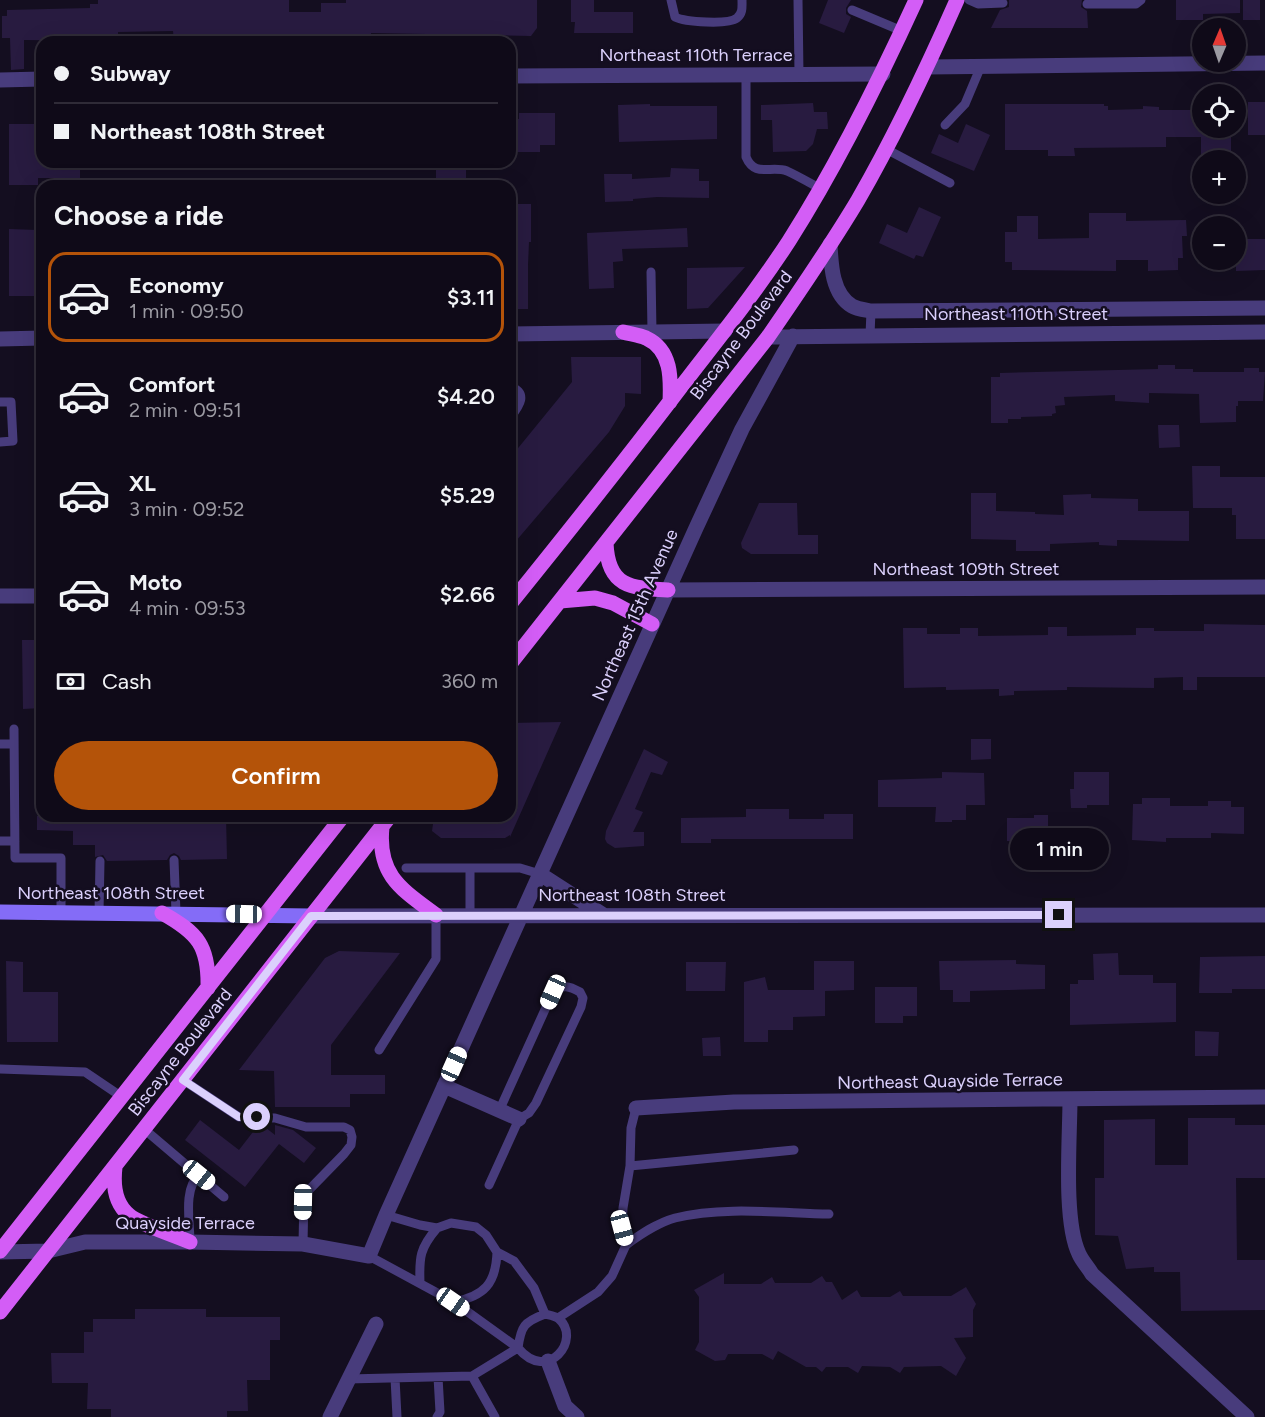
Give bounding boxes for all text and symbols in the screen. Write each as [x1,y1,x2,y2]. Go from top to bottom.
north arrow [1192,18,1246,72]
map controls [1192,18,1246,270]
street label: Northeast 110th Terrace [599,44,793,66]
text: Subway [90,60,171,87]
button: locate [1192,84,1246,138]
text: Northeast 108th Street [90,118,325,145]
button: + [1192,150,1246,204]
text: Choose a ride [54,199,223,232]
button: − [1192,216,1246,270]
street label: Biscayne Boulevard [685,266,797,404]
icon: car [57,270,111,324]
text: Economy [129,272,224,299]
text: $3.11 [447,284,495,311]
text: 1 min · 09:50 [129,299,244,323]
street label: Northeast 110th Street [924,303,1108,325]
icon: car [57,369,111,423]
text: Comfort [129,371,215,398]
text: $4.20 [437,383,495,410]
text: 2 min · 09:51 [129,398,242,422]
icon: car [57,468,111,522]
text: XL [129,470,156,497]
text: $5.29 [440,482,495,509]
text: 3 min · 09:52 [129,497,244,521]
street label: Northeast 15th Avenue [587,525,683,704]
street label: Northeast 109th Street [873,558,1060,580]
icon: car [57,567,111,621]
text: Moto [129,569,182,596]
text: $2.66 [440,581,495,608]
text: 4 min · 09:53 [129,596,246,620]
icon: cash [54,665,87,698]
text: Cash [102,668,152,695]
text: 360 m [441,669,498,693]
button: Confirm [54,741,498,810]
callout: 1 min [1010,828,1108,870]
text: 1 min [1036,837,1083,861]
street label: Northeast 108th Street [17,882,205,904]
street label: Northeast 108th Street [538,884,726,906]
route end [1045,901,1072,928]
car [226,905,262,923]
car [537,972,569,1012]
street label: Biscayne Boulevard [123,984,237,1120]
car [438,1044,470,1084]
street label: Northeast Quayside Terrace [837,1068,1063,1094]
route start [243,1103,270,1130]
car [179,1157,219,1193]
car [294,1184,312,1220]
car [609,1208,635,1248]
street label: Quayside Terrace [115,1212,255,1234]
car [433,1284,473,1320]

